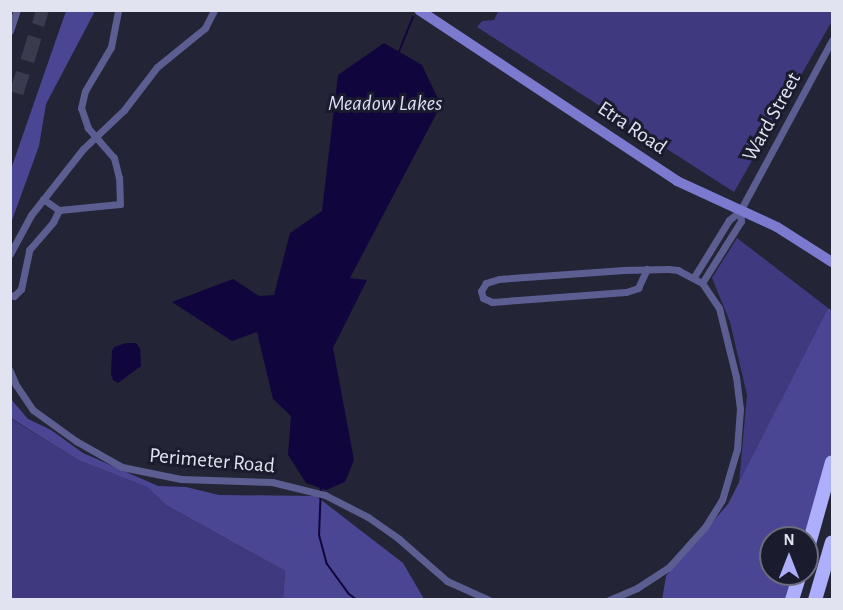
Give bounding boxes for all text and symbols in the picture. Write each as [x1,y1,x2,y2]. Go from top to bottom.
street label: Ward Street [737,68,807,166]
water label: Meadow Lakes [328,91,442,117]
street label: Etra Road [593,96,671,160]
street label: Perimeter Road [148,443,276,479]
north arrow [759,526,819,586]
text: N [783,532,795,548]

